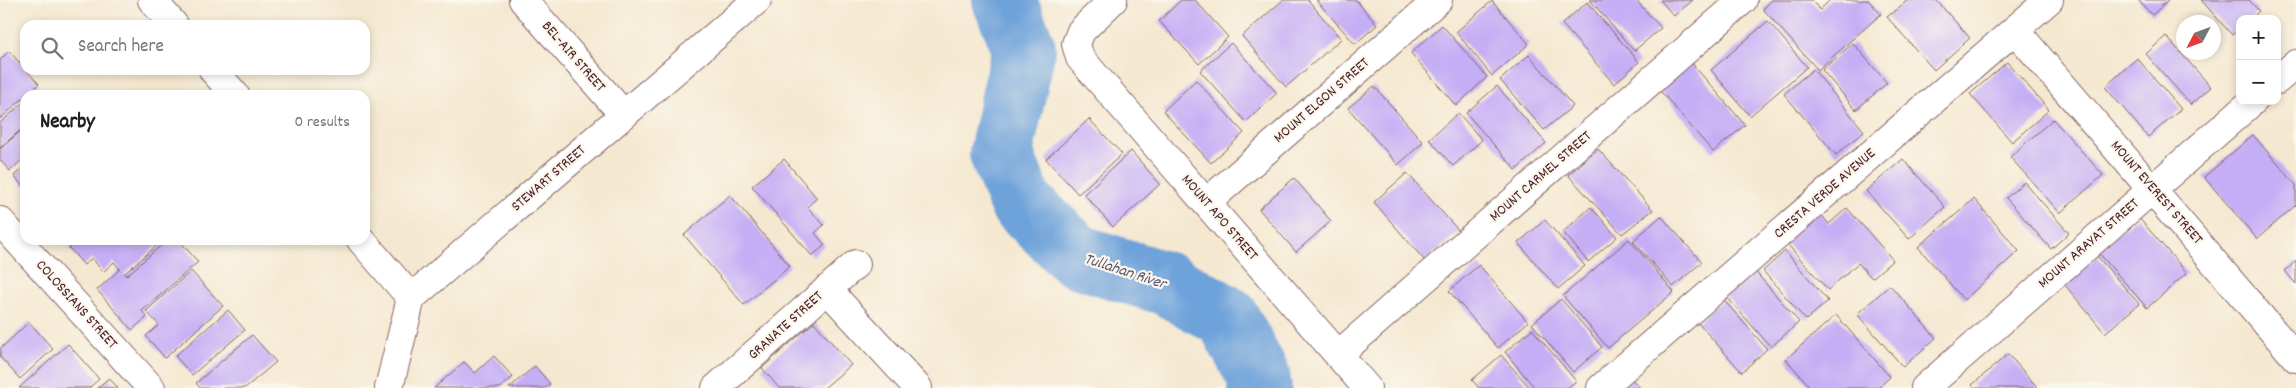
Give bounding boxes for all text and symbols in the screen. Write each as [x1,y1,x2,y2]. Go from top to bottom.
north arrow [2176,15,2221,60]
map controls [2236,15,2281,105]
button: + [2236,15,2281,60]
street label: BEL-AIR STREET [536,16,610,98]
search box [20,20,370,75]
icon: search [38,34,66,62]
text: Search here [78,34,164,61]
street label: MOUNT ELGON STREET [1269,53,1375,149]
button: − [2236,60,2281,105]
text: Nearby [40,108,95,138]
text: 0 results [295,111,350,134]
street label: MOUNT CARMEL STREET [1485,126,1597,228]
street label: MOUNT EVEREST STREET [2104,136,2208,250]
street label: STEWART STREET [507,140,591,218]
street label: CRESTA VERDE AVENUE [1769,143,1881,245]
street label: MOUNT APO STREET [1175,170,1263,266]
street label: MOUNT ARAYAT STREET [2034,194,2144,294]
water label: Tullahan River [1081,248,1171,297]
street label: COLOSSIANS STREET [30,255,122,355]
street label: GRANATE STREET [744,286,828,366]

